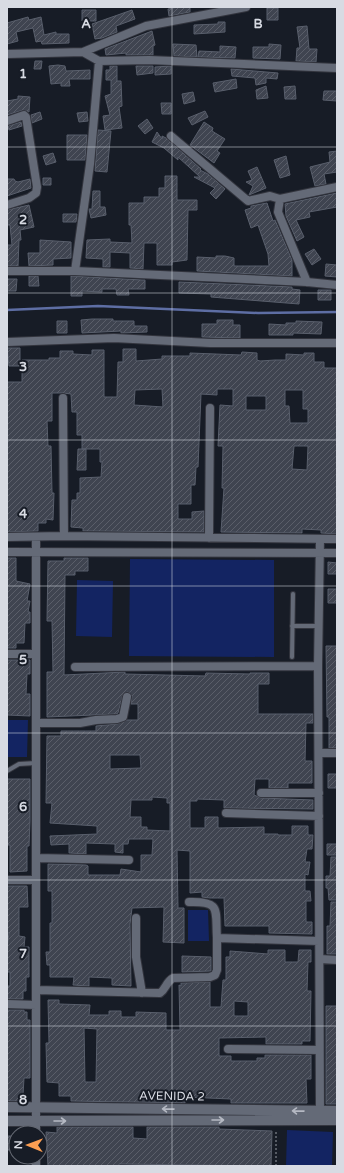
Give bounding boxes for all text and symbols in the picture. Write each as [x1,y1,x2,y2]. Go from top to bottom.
text: A [81,16,91,32]
text: B [253,16,263,32]
text: 1 [19,66,27,82]
text: 2 [19,212,27,228]
text: 3 [19,359,27,375]
text: 4 [19,506,28,522]
text: 5 [19,652,27,668]
text: 6 [19,799,27,815]
text: 7 [19,946,27,962]
street label: AVENIDA 2 [139,1088,205,1104]
text: 8 [19,1092,27,1108]
one-way arrow [162,1105,175,1112]
one-way arrow [292,1107,305,1115]
one-way arrow [53,1117,66,1125]
one-way arrow [211,1117,224,1124]
north arrow [8,1125,48,1165]
text: N [12,1140,25,1149]

